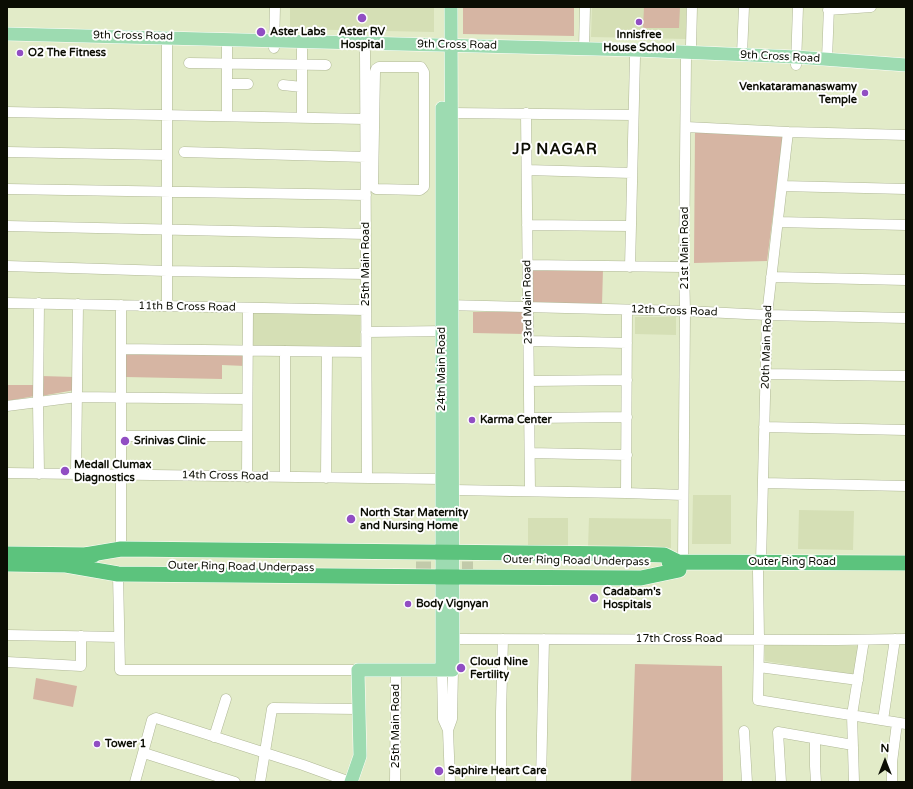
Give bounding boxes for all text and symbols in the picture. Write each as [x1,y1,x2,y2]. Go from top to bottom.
marker: Aster RV Hospital [356,12,368,24]
marker: Innisfree House School [634,17,644,27]
place label: Aster Labs [270,25,326,39]
place label: Aster RV Hospital [339,25,385,51]
marker: Aster Labs [255,26,267,38]
place label: Innisfree House School [603,28,675,54]
street label: 9th Cross Road [93,29,173,43]
street label: 9th Cross Road [417,38,497,52]
place label: O2 The Fitness [28,46,106,60]
marker: O2 The Fitness [15,48,25,58]
street label: 9th Cross Road [740,48,820,66]
place label: Venkataramanaswamy Temple [739,80,857,106]
marker: Venkataramanaswamy Temple [860,88,870,98]
district label: JP NAGAR [512,141,598,159]
street label: 21st Main Road [678,207,692,289]
street label: 25th Main Road [359,222,373,306]
street label: 23rd Main Road [521,260,535,344]
street label: 11th B Cross Road [138,300,236,314]
street label: 12th Cross Road [630,303,718,319]
street label: 20th Main Road [759,305,775,389]
street label: 24th Main Road [435,327,449,411]
place label: Karma Center [480,413,552,427]
marker: Karma Center [467,415,477,425]
place label: Srinivas Clinic [134,434,206,448]
marker: Srinivas Clinic [119,435,131,447]
place label: Medall Clumax Diagnostics [74,458,151,484]
marker: Medall Clumax Diagnostics [59,465,71,477]
street label: 14th Cross Road [181,469,269,483]
place label: North Star Maternity and Nursing Home [360,506,468,532]
marker: North Star Maternity and Nursing Home [345,513,357,525]
street label: Outer Ring Road Underpass [503,553,649,569]
street label: Outer Ring Road [748,555,836,569]
street label: Outer Ring Road Underpass [168,559,314,575]
place label: Cadabam's Hospitals [603,585,661,611]
marker: Cadabam's Hospitals [588,592,600,604]
place label: Body Vignyan [416,597,488,611]
marker: Body Vignyan [403,599,413,609]
street label: 17th Cross Road [636,632,722,646]
place label: Cloud Nine Fertility [470,655,528,681]
marker: Cloud Nine Fertility [455,662,467,674]
street label: 25th Main Road [389,684,403,768]
place label: Tower 1 [105,737,146,751]
marker: Tower 1 [92,739,102,749]
north arrow [865,741,905,781]
text: N [881,742,889,755]
place label: Saphire Heart Care [448,764,546,778]
marker: Saphire Heart Care [433,765,445,777]

